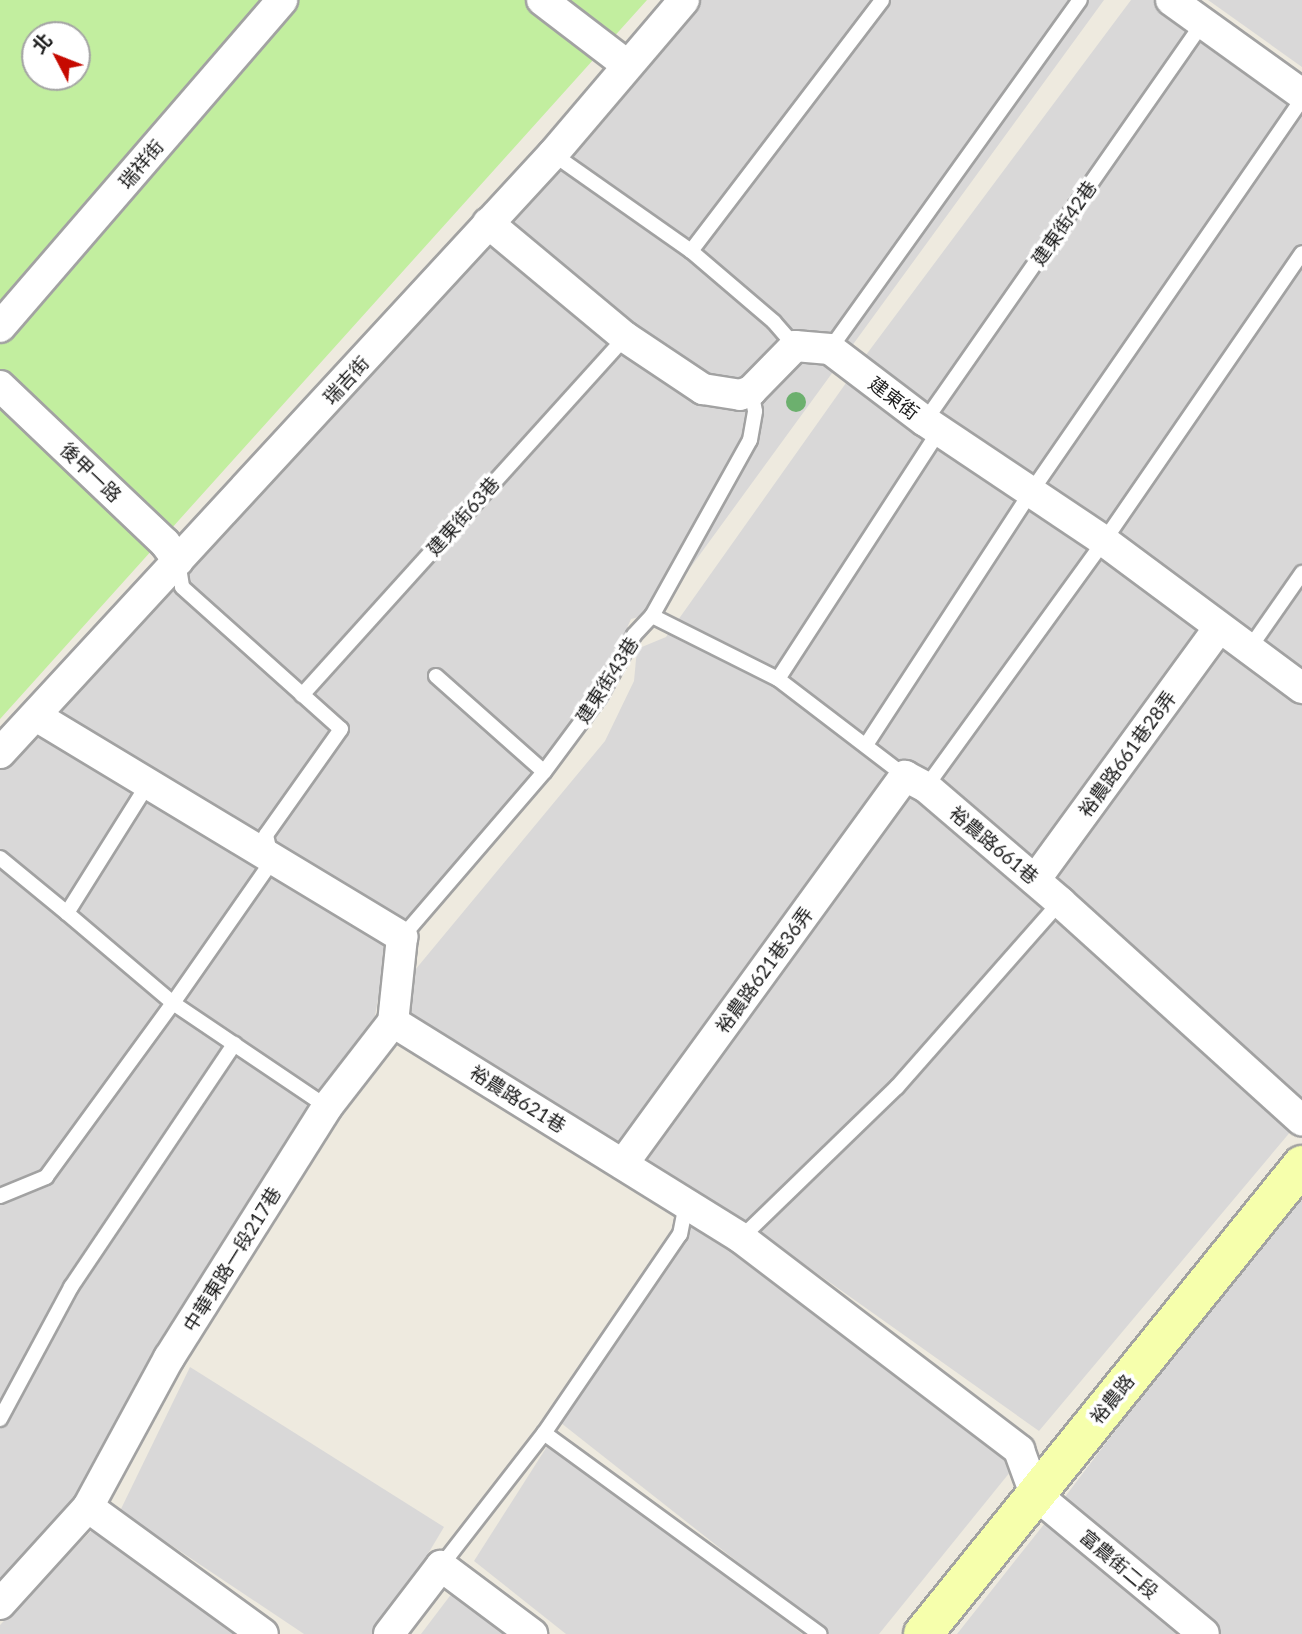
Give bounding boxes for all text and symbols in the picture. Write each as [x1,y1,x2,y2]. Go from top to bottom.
north arrow [21,21,91,91]
text: 北 [27,28,56,58]
street label: 瑞祥街 [114,135,168,193]
street label: 建東街42巷 [1027,176,1101,270]
street label: 瑞吉街 [318,351,374,409]
street label: 建東街 [864,372,924,424]
street label: 後甲一路 [56,437,126,507]
street label: 建東街63巷 [422,472,504,560]
street label: 建東街43巷 [571,633,643,727]
street label: 裕農路661巷28弄 [1074,687,1180,821]
street label: 裕農路661巷 [945,801,1043,889]
street label: 裕農路621巷36弄 [711,903,817,1037]
street label: 裕農路621巷 [466,1060,570,1138]
street label: 中華東路一段217巷 [178,1183,286,1335]
street label: 裕農路 [1085,1370,1139,1428]
street label: 富農街二段 [1075,1525,1163,1603]

